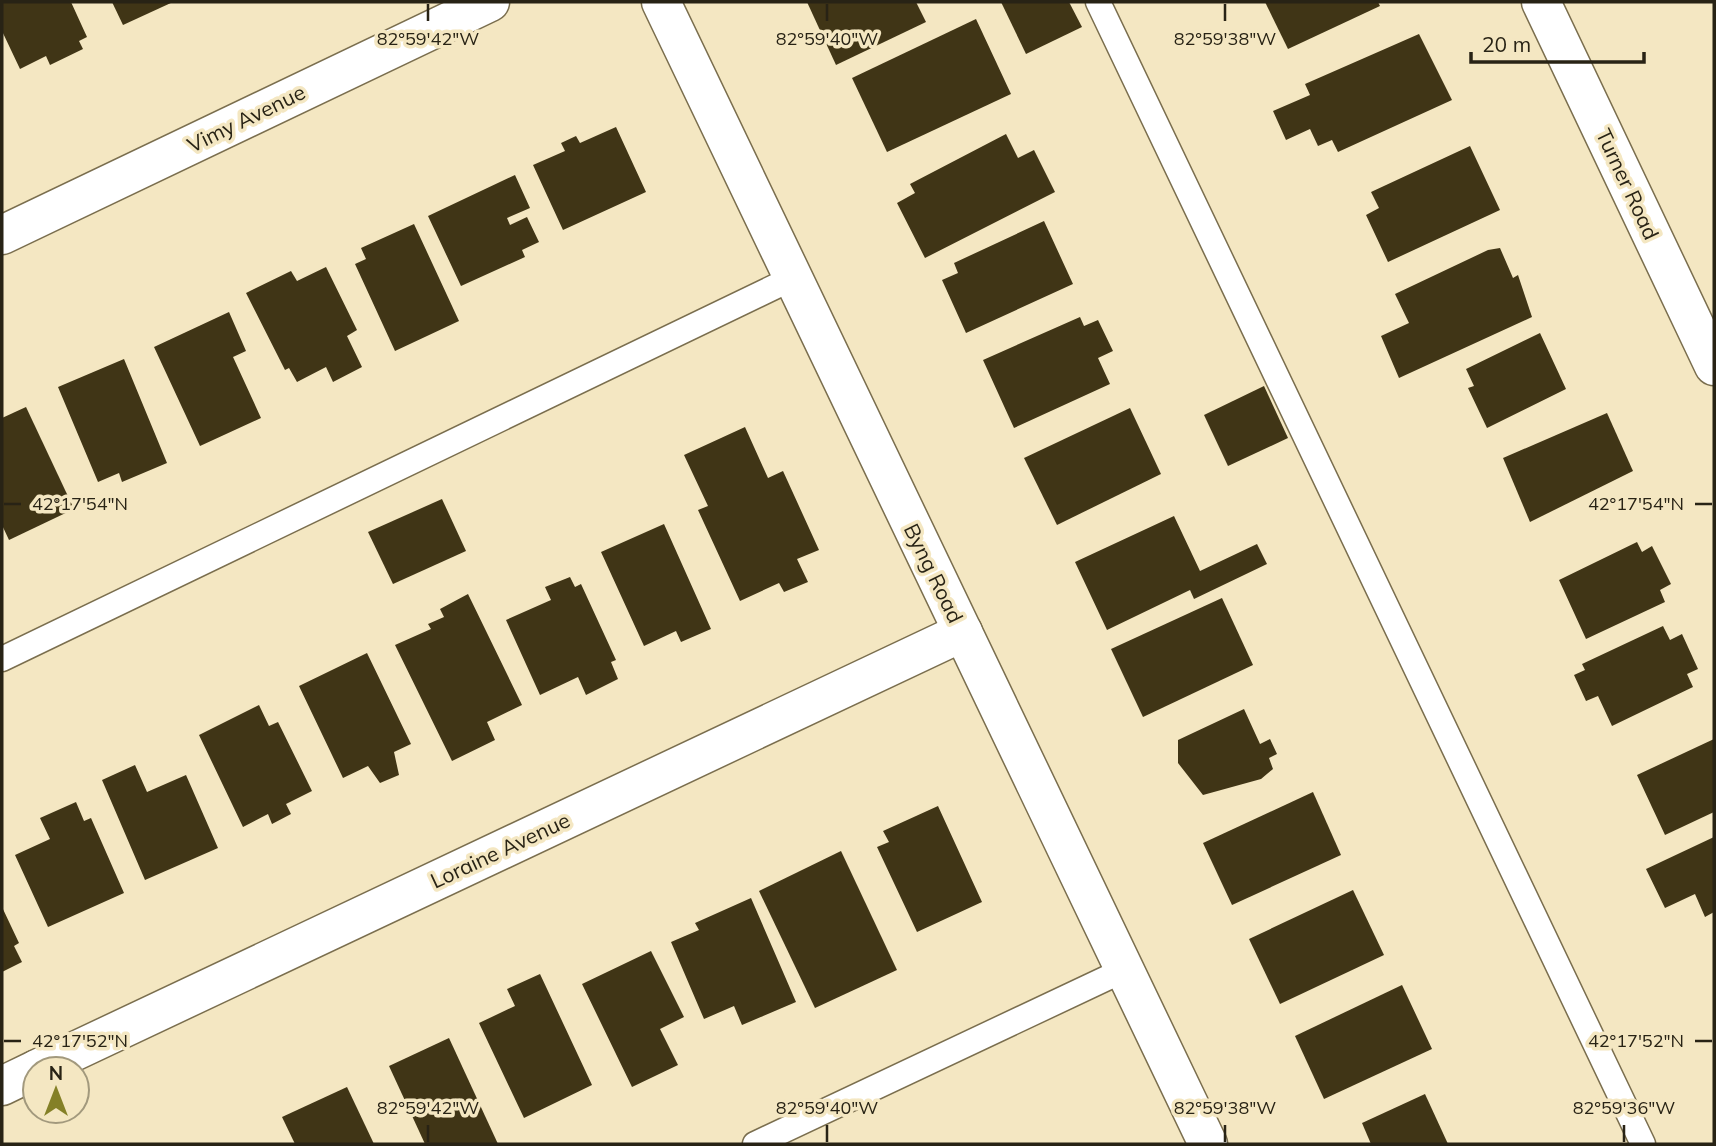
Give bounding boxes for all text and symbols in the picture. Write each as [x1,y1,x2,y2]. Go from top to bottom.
scale bar [1471,21,1644,65]
text: 82°59'42"W [377,27,479,50]
text: 82°59'40"W [776,27,878,50]
text: 82°59'38"W [1174,27,1276,50]
text: 20 m [1482,31,1531,57]
street label: Vimy Avenue [183,78,309,158]
street label: Turner Road [1591,124,1665,244]
text: 42°17'54"N [32,492,128,515]
text: 42°17'54"N [1588,492,1684,515]
street label: Byng Road [899,519,969,627]
street label: Loraine Avenue [426,806,574,894]
text: 42°17'52"N [32,1029,128,1052]
text: 42°17'52"N [1588,1029,1684,1052]
north arrow [21,1055,91,1125]
text: N [49,1061,63,1085]
text: 82°59'42"W [377,1096,479,1119]
text: 82°59'40"W [776,1096,878,1119]
text: 82°59'38"W [1174,1096,1276,1119]
text: 82°59'36"W [1573,1096,1675,1119]

